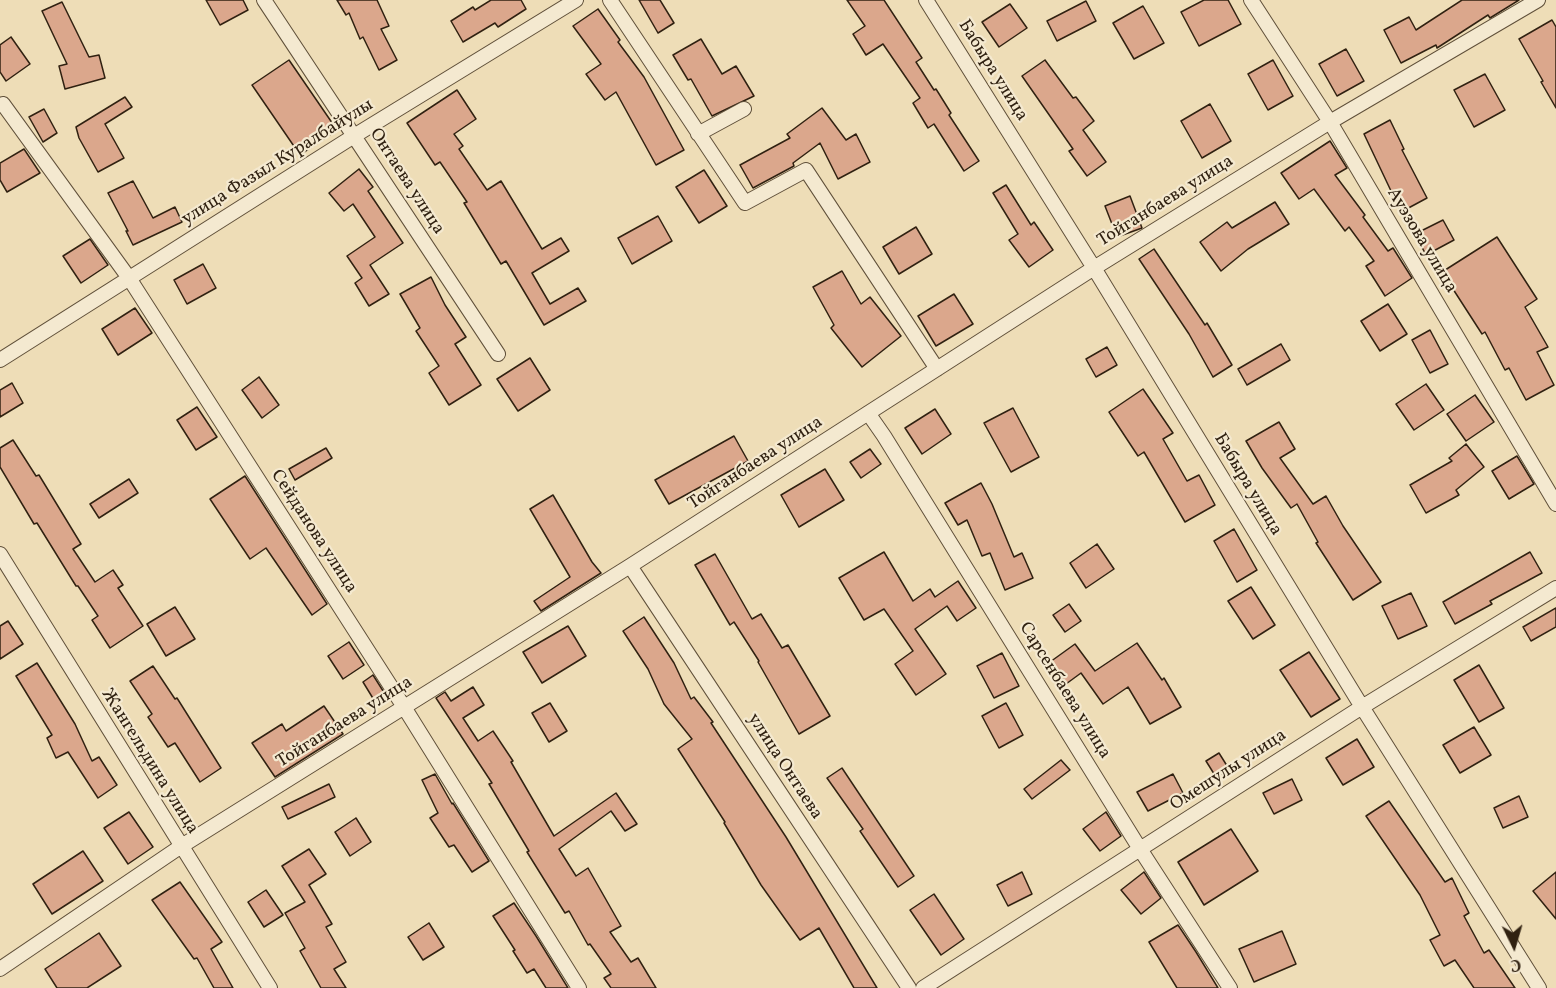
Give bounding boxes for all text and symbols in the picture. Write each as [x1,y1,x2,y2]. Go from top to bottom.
street label: Бабыра улица [952,16,1032,126]
street label: улица Фазыл Куралбайулы [178,95,378,231]
street label: Онтаева улица [364,125,448,239]
street label: Тойганбаева улица [1094,151,1238,253]
street label: Ауэзова улица [1381,185,1461,297]
street label: Тойганбаева улица [685,412,827,516]
street label: Бабыра улица [1208,430,1286,540]
street label: Сейданова улица [265,466,361,598]
street label: Сарсенбаева улица [1013,619,1115,763]
street label: Тойганбаева улица [273,672,417,774]
street label: Жангельдина улица [96,685,202,839]
street label: улица Онтаева [742,710,826,824]
street label: Омешулы улица [1167,725,1291,817]
north arrow [1484,916,1544,976]
text: С [1509,953,1522,975]

